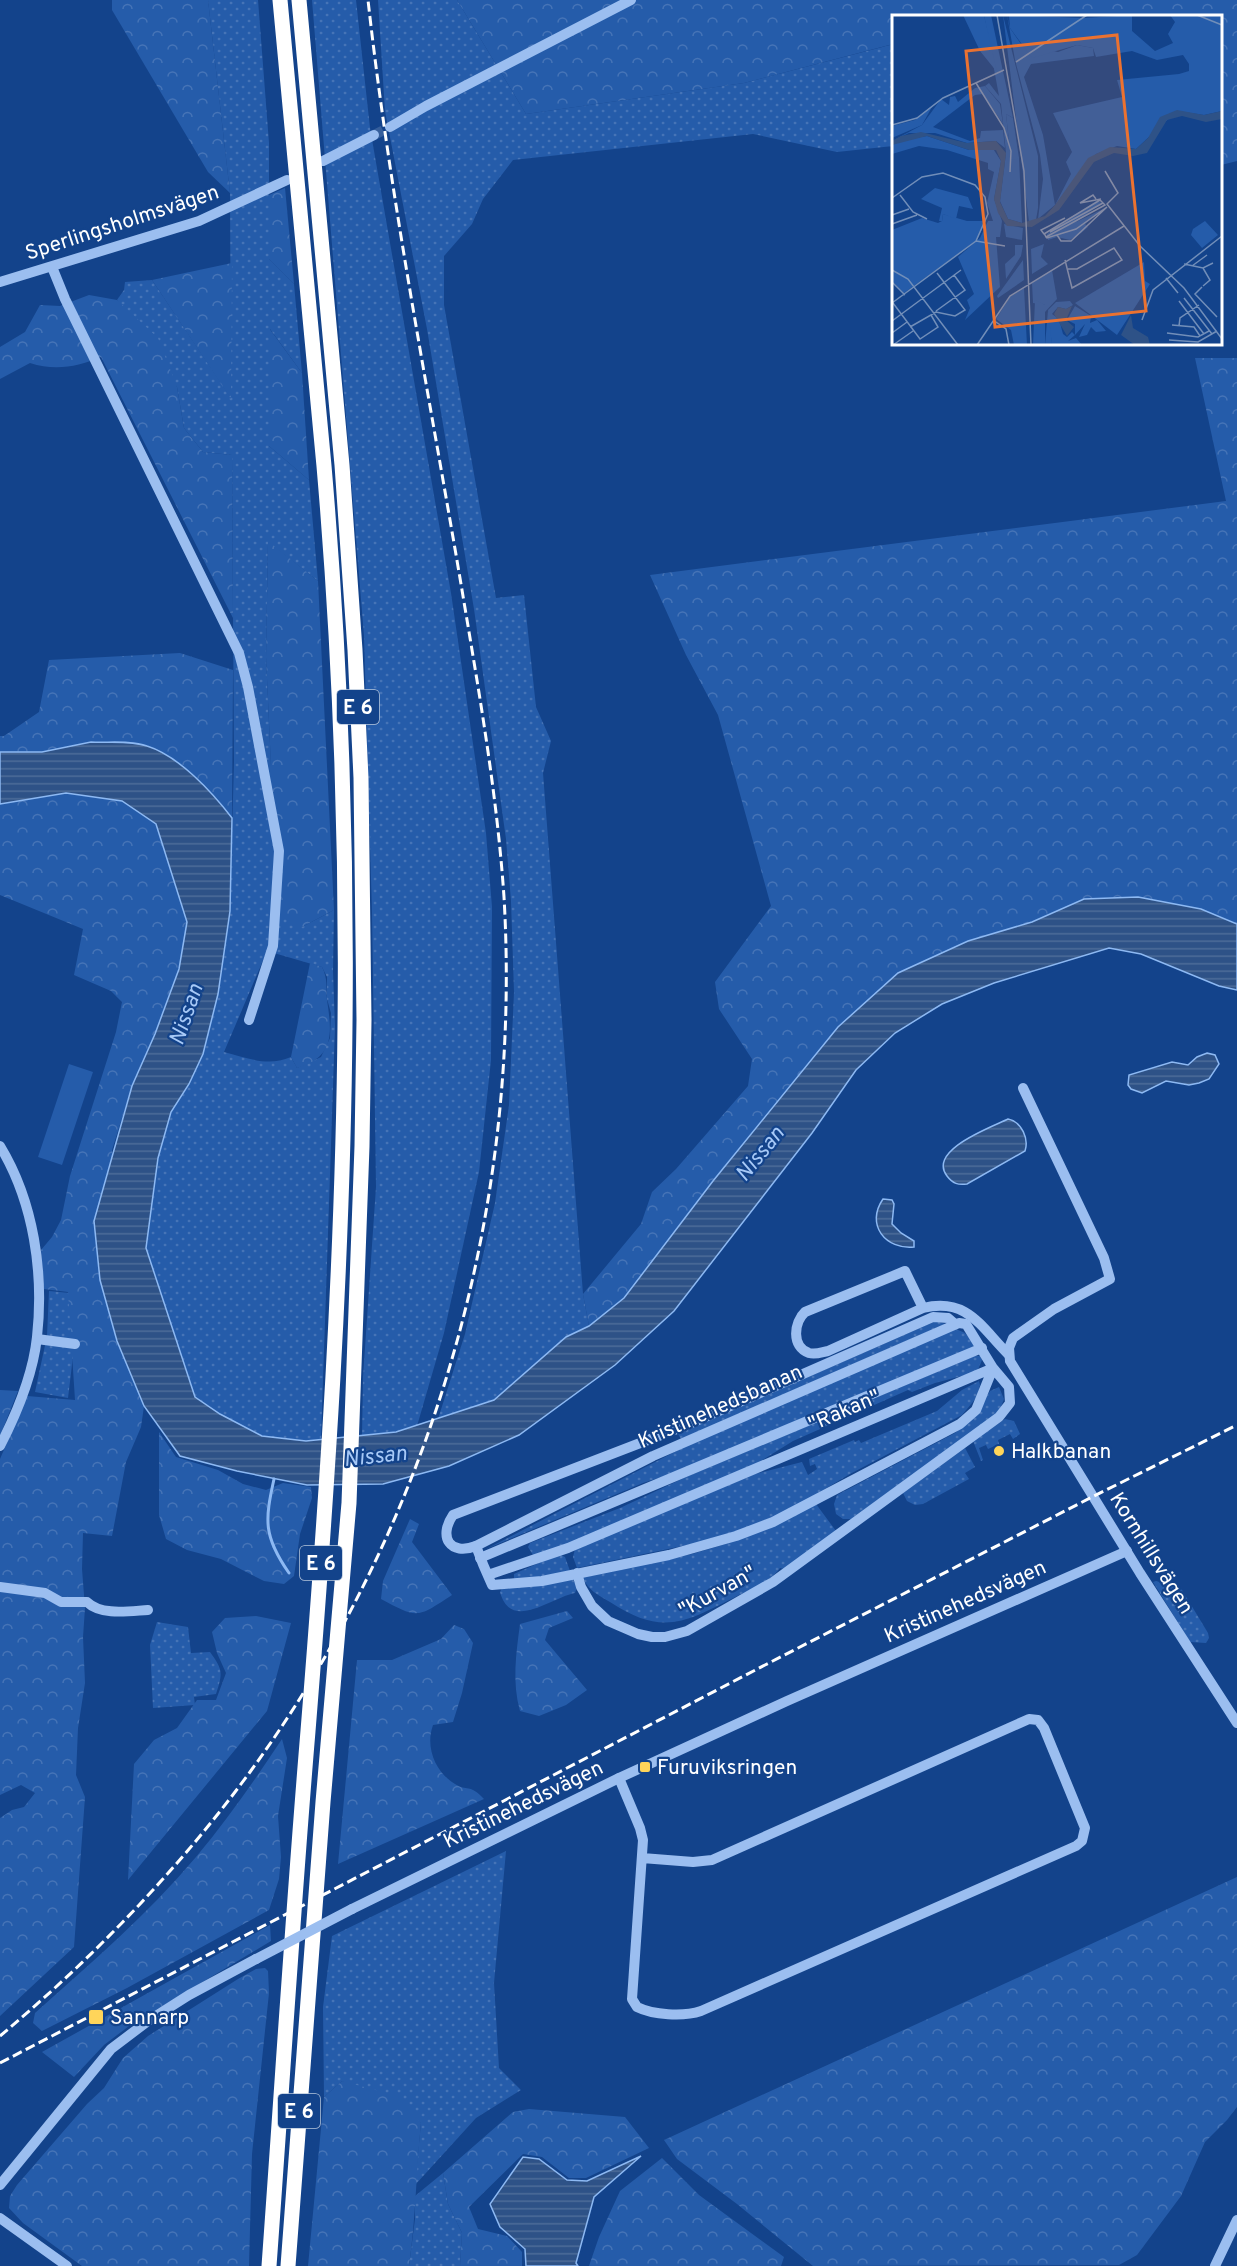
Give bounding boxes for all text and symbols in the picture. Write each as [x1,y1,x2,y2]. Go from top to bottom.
inset map [892,15,1222,345]
street label: Sperlingsholmsvägen [22,179,223,267]
road number: E 6 [337,690,379,724]
water label: Nissan [164,980,210,1049]
water label: Nissan [731,1121,791,1188]
street label: Kristinehedsbanan [634,1359,807,1456]
street label: "Rakan" [805,1384,885,1439]
place label: Halkbanan [1011,1439,1111,1466]
water label: Nissan [342,1441,408,1474]
marker: Halkbanan [992,1444,1006,1458]
street label: Kornhillsvägen [1102,1488,1199,1620]
road number: E 6 [300,1546,342,1580]
street label: Kristinehedsvägen [880,1555,1051,1650]
street label: "Kurvan" [674,1560,761,1625]
street label: Kristinehedsvägen [439,1755,608,1856]
place label: Furuviksringen [657,1755,797,1782]
marker: Furuviksringen [638,1760,652,1774]
place label: Sannarp [110,2005,189,2032]
marker: Sannarp [87,2008,105,2026]
road number: E 6 [278,2094,320,2128]

